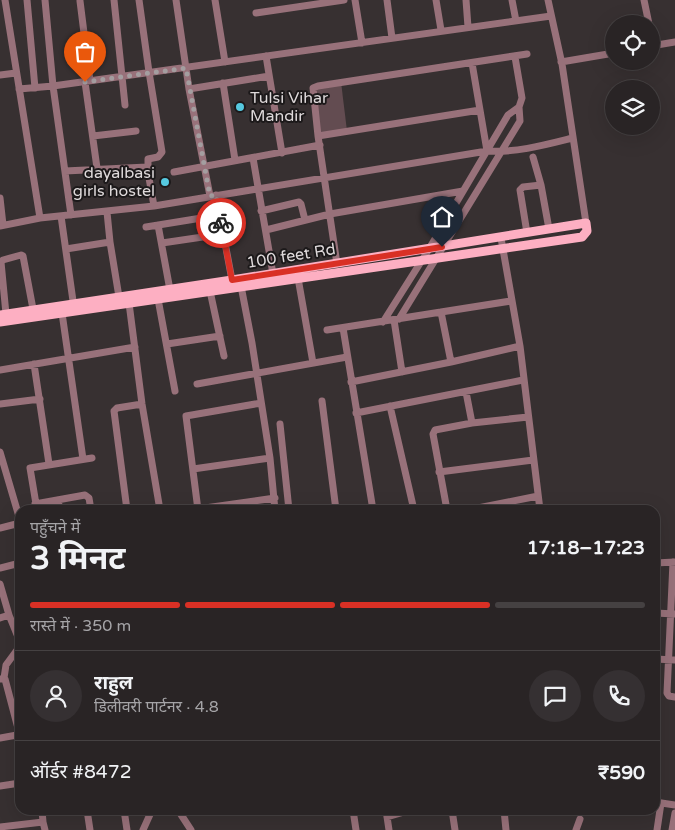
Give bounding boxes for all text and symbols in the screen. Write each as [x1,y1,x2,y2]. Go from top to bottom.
map controls [605,15,660,135]
button: locate [605,15,660,70]
pin [64,31,106,82]
icon: bag [71,38,99,66]
button: layers [605,80,660,135]
place label: Tulsi Vihar Mandir [250,88,329,126]
marker: Tulsi Vihar Mandir [234,101,246,113]
place label: dayalbasi girls hostel [73,163,155,201]
marker: dayalbasi girls hostel [159,176,171,188]
pin [421,196,463,247]
courier [196,198,246,248]
icon: home [428,203,456,231]
icon: bike [207,209,235,237]
street label: 100 feet Rd [245,239,337,273]
text: पहुँचने में [30,518,80,538]
text: 17:18–17:23 [527,537,645,559]
text: 3 मिनट [30,540,126,578]
text: रास्ते में · 350 m [30,616,131,636]
button: person [30,670,82,722]
button: chat [529,670,581,722]
button: phone [593,670,645,722]
text: राहुल [94,672,133,694]
text: डिलीवरी पार्टनर · 4.8 [94,697,219,717]
text: ऑर्डर #8472 [30,761,132,783]
text: ₹590 [598,762,645,784]

